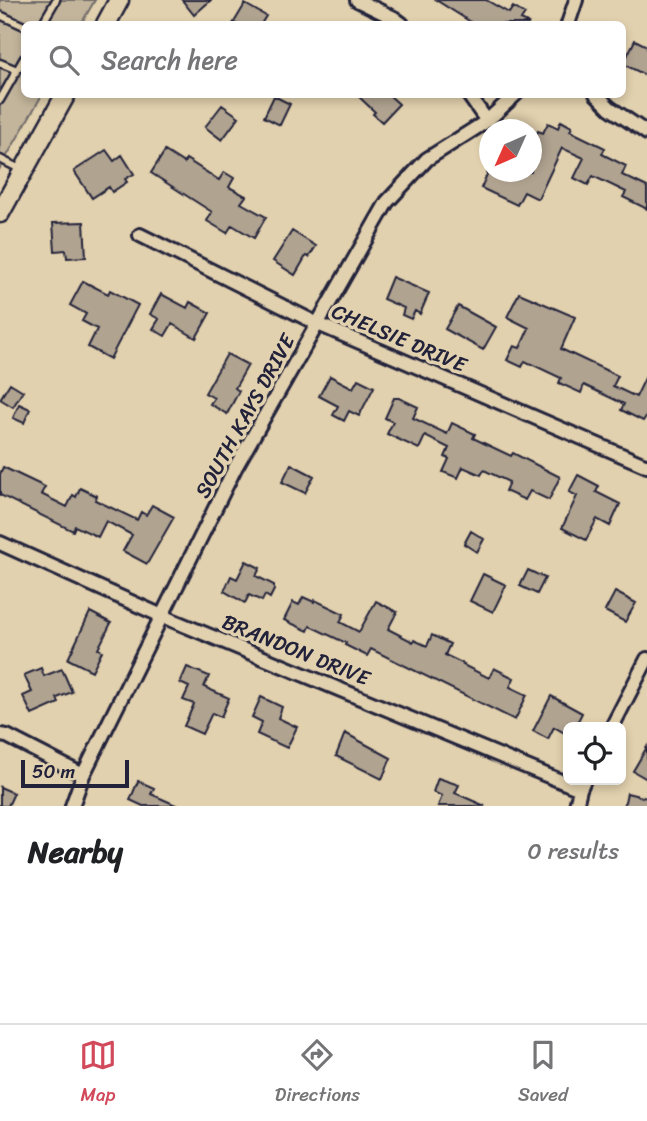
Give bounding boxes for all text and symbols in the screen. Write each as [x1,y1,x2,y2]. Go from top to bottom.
search box [21,21,626,98]
text: Search here [101,37,238,83]
icon: search [45,41,83,79]
north arrow [479,119,542,182]
street label: CHELSIE DRIVE [325,292,474,384]
street label: SOUTH KAYS DRIVE [184,326,307,505]
street label: BRANDON DRIVE [216,603,377,697]
map controls [563,722,626,785]
button: locate [563,722,626,785]
text: 50 m [32,755,75,788]
scale bar [21,757,130,789]
text: Nearby [28,825,123,879]
text: 0 results [527,831,619,872]
tab: Map [79,1036,117,1111]
tab: Directions [275,1036,360,1111]
tab: Saved [518,1036,568,1111]

